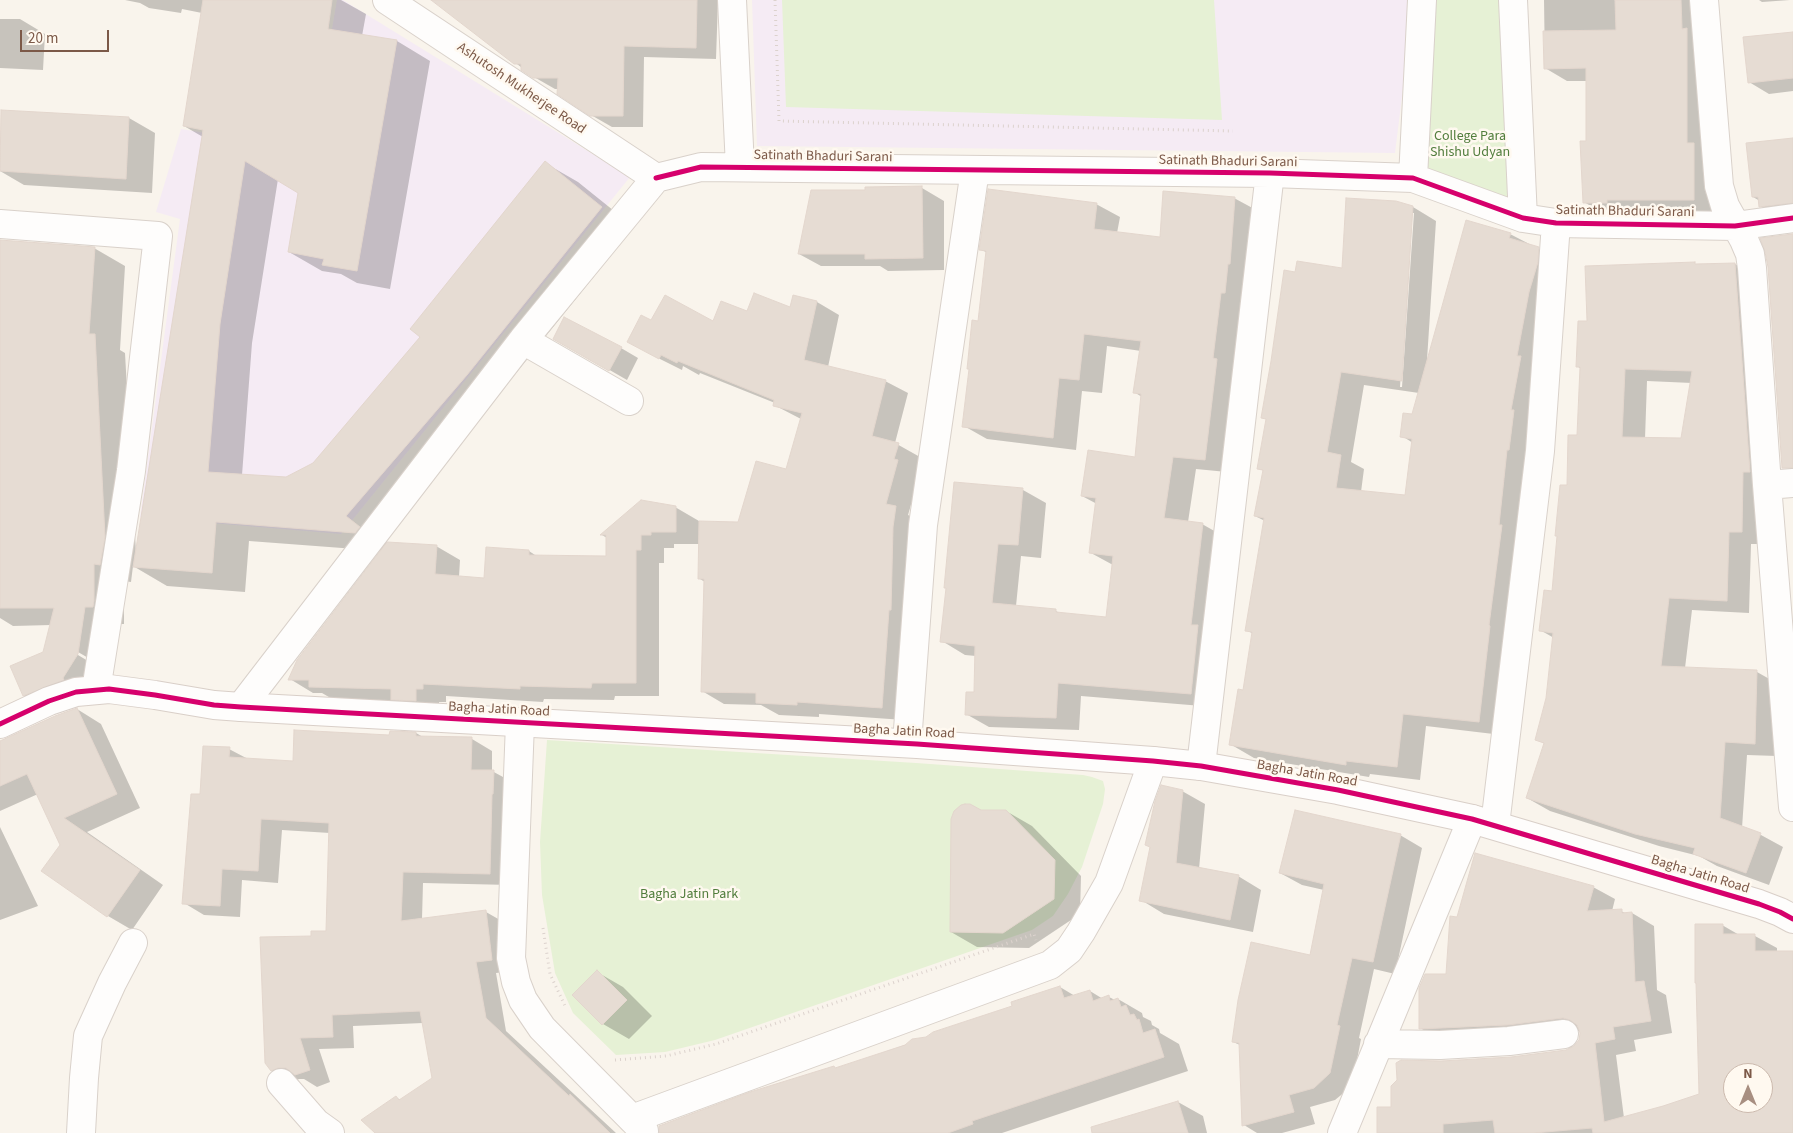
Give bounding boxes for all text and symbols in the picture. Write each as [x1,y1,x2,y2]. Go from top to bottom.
scale bar [22,20,111,52]
text: 20 m [28,28,58,49]
street label: Ashutosh Mukherjee Road [453,40,589,138]
park label: College Para Shishu Udyan [1430,129,1510,162]
street label: Satinath Bhaduri Sarani [753,147,893,167]
street label: Satinath Bhaduri Sarani [1158,152,1298,172]
street label: Satinath Bhaduri Sarani [1555,202,1695,222]
street label: Bagha Jatin Road [448,699,550,721]
street label: Bagha Jatin Road [853,721,955,743]
street label: Bagha Jatin Road [1255,757,1359,791]
street label: Bagha Jatin Road [1649,852,1751,898]
park label: Bagha Jatin Park [640,887,738,903]
north arrow [1723,1063,1773,1113]
text: N [1743,1064,1753,1084]

